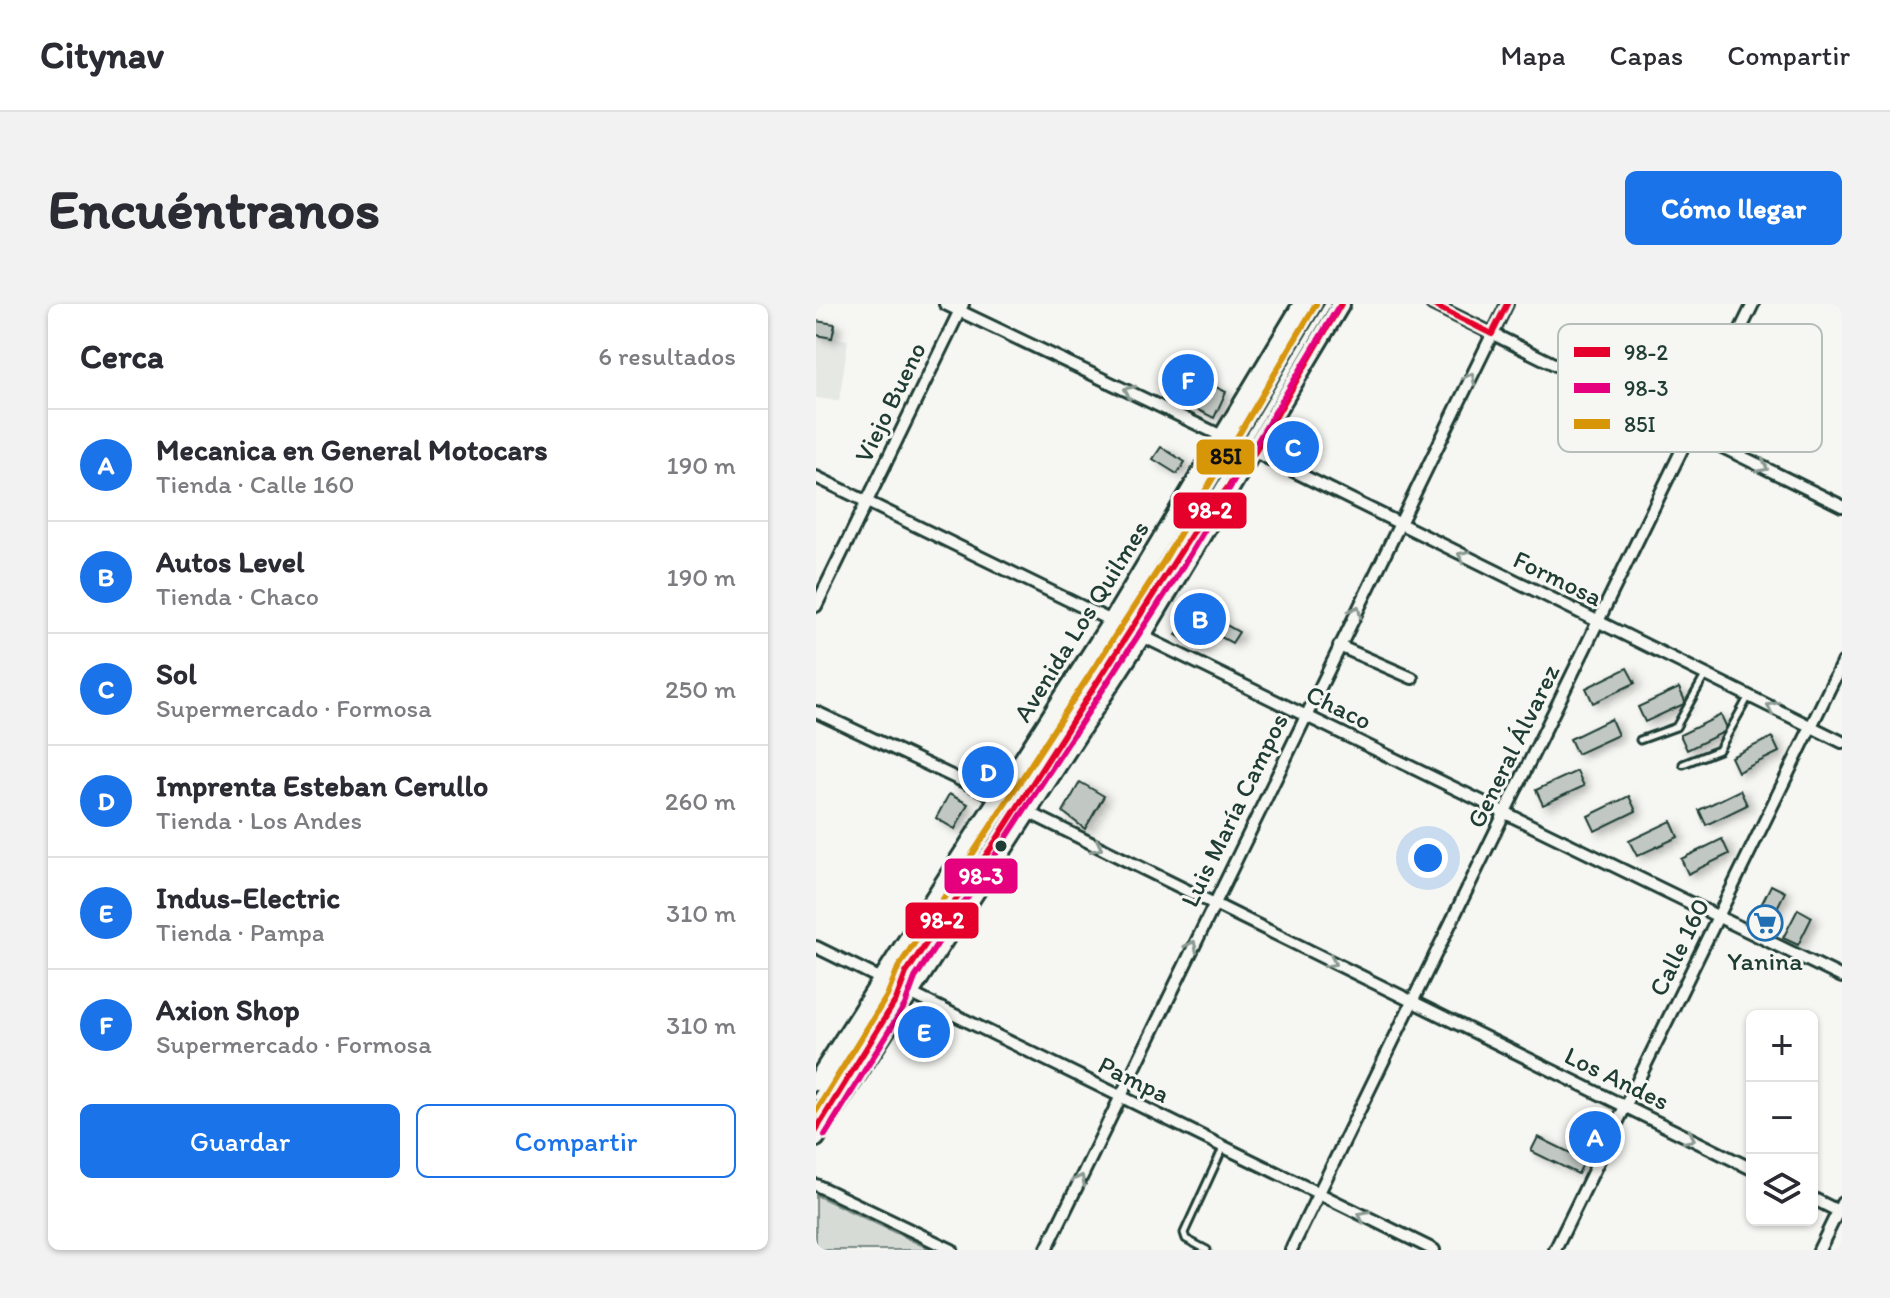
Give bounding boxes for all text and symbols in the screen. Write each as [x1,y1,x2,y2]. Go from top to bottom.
text: Citynav [40,32,164,78]
text: Mapa [1500,38,1566,72]
text: Capas [1610,38,1683,72]
text: Compartir [1727,38,1850,72]
button: Cómo llegar [1625,171,1842,245]
text: Encuéntranos [48,175,380,242]
legend [1558,324,1822,452]
text: Cerca [80,336,164,377]
street label: Viejo Bueno [847,337,933,467]
text: 98-2 [1624,339,1668,366]
text: 6 resultados [598,340,736,372]
pin: F [1162,350,1214,410]
one-way arrow [1460,371,1476,386]
text: 98-3 [1624,375,1668,402]
one-way arrow [1122,385,1137,401]
text: 85I [1624,411,1656,438]
pin: C [1267,417,1319,477]
text: Mecanica en General Motocars [156,431,548,468]
line badge: 85I [1195,438,1256,476]
text: 85I [1210,443,1242,470]
text: A [98,449,114,481]
text: 190 m [667,449,736,481]
one-way arrow [1755,457,1770,472]
text: Tienda · Calle 160 [156,468,355,500]
line badge: 98-2 [1172,491,1248,530]
text: 98-2 [1188,497,1232,524]
street label: Avenida Los Quilmes [1006,514,1156,728]
text: Autos Level [156,543,304,580]
street label: Formosa [1508,543,1608,614]
one-way arrow [1457,550,1471,566]
text: B [98,561,114,593]
text: 190 m [667,561,736,593]
text: Tienda · Chaco [156,580,319,612]
pin: B [1174,589,1226,649]
one-way arrow [1346,605,1362,620]
text: Sol [156,655,197,692]
street label: General Álvarez [1460,659,1566,833]
text: C [98,673,114,705]
text: 250 m [665,673,736,705]
street label: Chaco [1301,677,1377,737]
text: Supermercado · Formosa [156,692,432,724]
one-way arrow [1766,701,1781,717]
street label: Luis María Campos [1173,708,1295,912]
pin: D [962,742,1014,802]
text: Imprenta Esteban Cerullo [156,767,488,804]
text: D [97,785,115,817]
text: 260 m [665,785,736,817]
text: Tienda · Los Andes [156,804,362,836]
unlabelled marker [993,838,1009,854]
one-way arrow [1089,838,1104,853]
your location [1408,838,1448,878]
line badge: 98-3 [943,857,1019,895]
text: 98-3 [959,863,1003,890]
text: Indus-Electric [156,879,340,916]
street label: Calle 160 [1642,893,1716,1001]
text: E [99,897,113,929]
text: 310 m [666,897,736,929]
line badge: 98-2 [904,901,980,940]
supermarket icon: Yanina [1746,904,1784,942]
text: 98-2 [920,907,964,934]
text: Tienda · Pampa [156,916,325,948]
one-way arrow [1182,939,1198,954]
place label: Yanina [1727,945,1803,977]
one-way arrow [1322,952,1337,968]
text: Axion Shop [156,991,300,1028]
pin: E [898,1002,950,1062]
text: F [99,1009,113,1041]
text: 310 m [666,1009,736,1041]
map controls [1746,1010,1818,1226]
button: + [1746,1010,1818,1082]
text: Supermercado · Formosa [156,1028,432,1060]
street label: Los Andes [1559,1039,1675,1117]
street label: Pampa [1093,1048,1175,1110]
button: − [1746,1082,1818,1154]
button: Guardar [80,1104,400,1178]
button: Compartir [416,1104,736,1178]
pin: A [1569,1107,1621,1167]
one-way arrow [1682,1128,1696,1144]
button: layers [1746,1154,1818,1226]
one-way arrow [1070,1173,1085,1188]
one-way arrow [1357,1210,1372,1226]

